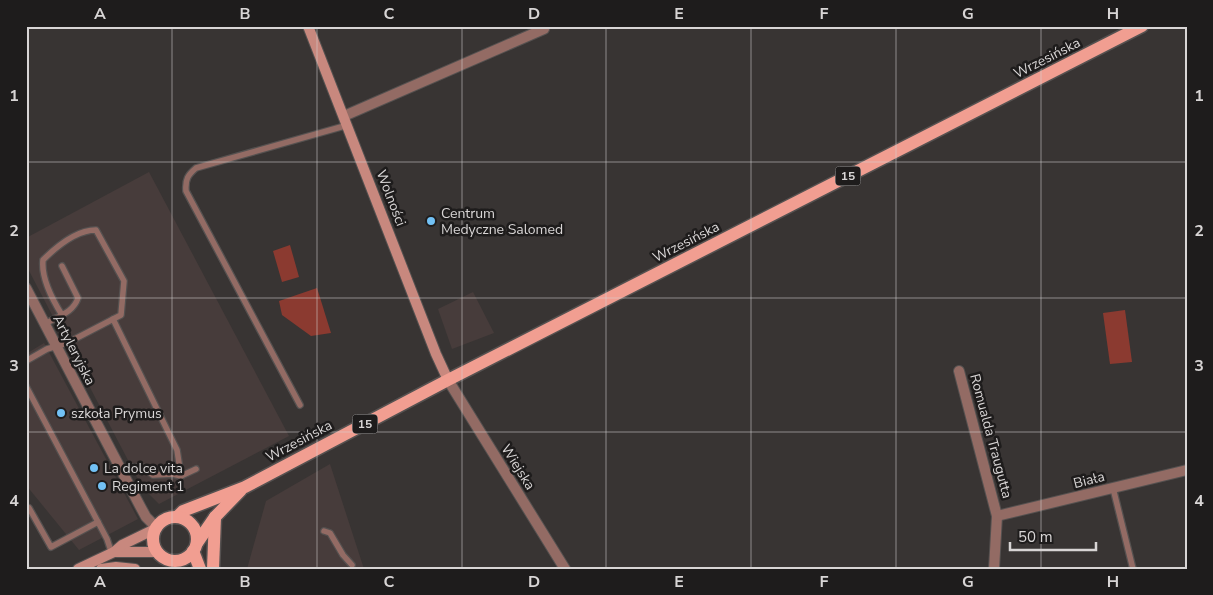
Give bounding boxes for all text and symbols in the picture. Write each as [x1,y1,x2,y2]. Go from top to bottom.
text: A [94,3,106,25]
text: B [239,3,251,25]
text: C [384,3,395,25]
text: D [528,3,540,25]
text: E [674,3,684,25]
text: F [820,3,829,25]
text: G [962,3,974,25]
text: H [1107,3,1119,25]
street label: Wrzesińska [1010,33,1084,83]
text: 1 [9,85,19,107]
text: 1 [1194,85,1204,107]
street label: Wolności [372,167,410,229]
road number: 15 [836,167,860,186]
place label: Centrum Medyczne Salomed [441,204,563,239]
marker: Centrum Medyczne Salomed [425,215,437,227]
street label: Wrzesińska [649,217,723,267]
text: 2 [9,220,19,242]
text: 2 [1194,220,1204,242]
street label: Artyleryjska [48,312,100,388]
text: 3 [9,355,19,377]
text: 3 [1194,355,1204,377]
street label: Romualda Traugutta [965,372,1017,500]
place label: szkoła Prymus [71,404,162,423]
marker: szkoła Prymus [55,407,67,419]
road number: 15 [352,414,378,434]
street label: Wrzesińska [263,416,335,466]
street label: Wiejska [497,441,539,493]
place label: La dolce vita [104,459,183,478]
marker: La dolce vita [88,462,100,474]
street label: Biała [1071,467,1107,493]
place label: Regiment 1 [112,477,184,496]
marker: Regiment 1 [96,480,108,492]
text: 4 [9,490,19,512]
text: 4 [1194,490,1204,512]
scale bar [1010,520,1097,552]
text: 50 m [1018,527,1053,547]
text: A [94,571,106,593]
text: B [239,571,251,593]
text: C [384,571,395,593]
text: D [528,571,540,593]
text: E [674,571,684,593]
text: F [820,571,829,593]
text: G [962,571,974,593]
text: H [1107,571,1119,593]

